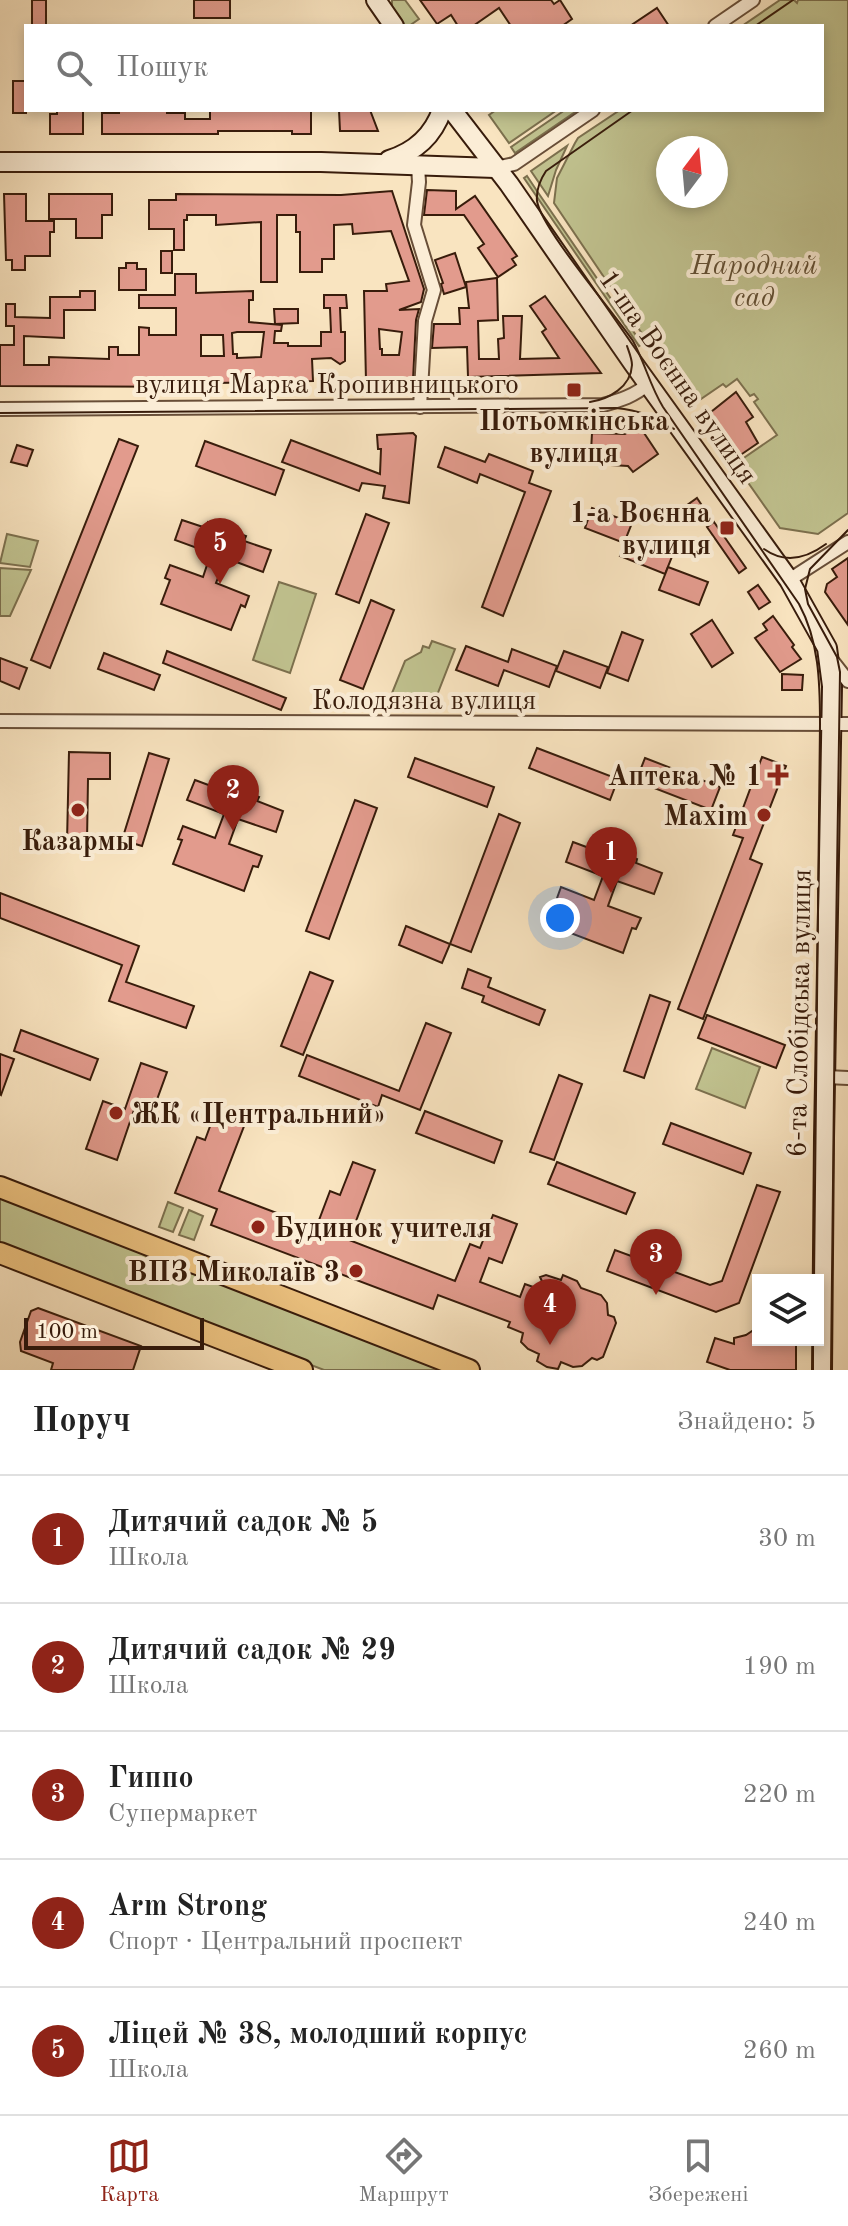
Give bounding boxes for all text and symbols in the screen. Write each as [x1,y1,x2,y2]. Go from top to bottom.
search box [24,24,824,112]
icon: search [52,46,96,90]
text: Пошук [116,53,208,83]
north arrow [656,136,728,208]
park label: Народний сад [689,253,818,313]
street label: 1-ша Воєнна вулиця [592,266,761,490]
street label: вулиця Марка Кропивницького [135,372,519,400]
marker: Потьомкінська вулиця [565,381,583,399]
place label: Потьомкінська вулиця [479,408,669,469]
place label: 1-а Воєнна вулиця [570,501,711,561]
pin: 5 [194,518,246,584]
marker: 1-а Воєнна вулиця [718,519,736,537]
street label: Колодязна вулиця [312,688,536,716]
place label: Аптека № 1 [607,763,762,792]
pin: 2 [207,765,259,831]
marker: Аптека № 1 [769,766,787,784]
marker: Казармы [69,801,87,819]
place label: Maxim [664,804,748,832]
marker: Maxim [755,806,773,824]
pin: 1 [585,827,637,893]
place label: Казармы [21,828,135,857]
street label: 6-та Слобідська вулиця [784,868,818,1158]
your location [540,898,580,938]
place label: ЖК «Центральний» [132,1101,386,1130]
marker: ЖК «Центральний» [107,1104,125,1122]
place label: Будинок учителя [274,1216,492,1244]
marker: Будинок учителя [249,1218,267,1236]
pin: 3 [630,1229,682,1295]
place label: ВПЗ Миколаїв 3 [128,1259,340,1288]
marker: ВПЗ Миколаїв 3 [347,1262,365,1280]
map controls [752,1274,824,1346]
button: layers [752,1274,824,1346]
pin: 4 [524,1279,576,1345]
scale bar [24,1314,204,1350]
text: 100 m [36,1321,98,1343]
text: Поруч [32,1405,131,1439]
text: Знайдено: 5 [677,1409,816,1435]
text: Дитячий садок № 5 [108,1508,378,1538]
text: 1 [50,1526,66,1552]
text: 30 m [758,1526,816,1552]
text: Школа [108,1545,189,1571]
text: Дитячий садок № 29 [108,1636,396,1666]
text: 2 [50,1654,66,1680]
text: 190 m [743,1654,816,1680]
text: Школа [108,1673,189,1699]
text: Гиппо [108,1764,194,1794]
text: 3 [50,1782,66,1808]
text: 220 m [743,1782,816,1808]
text: Супермаркет [108,1801,257,1827]
text: Arm Strong [108,1892,267,1922]
text: 4 [50,1910,66,1936]
text: 240 m [743,1910,816,1936]
text: Спорт · Центральний проспект [108,1929,463,1955]
text: Ліцей № 38, молодший корпус [108,2020,528,2050]
text: 5 [50,2038,66,2064]
text: 260 m [743,2038,816,2064]
text: Школа [108,2057,189,2083]
tab: Карта [100,2134,159,2209]
tab: Маршрут [358,2134,449,2209]
tab: Збережені [648,2134,748,2209]

